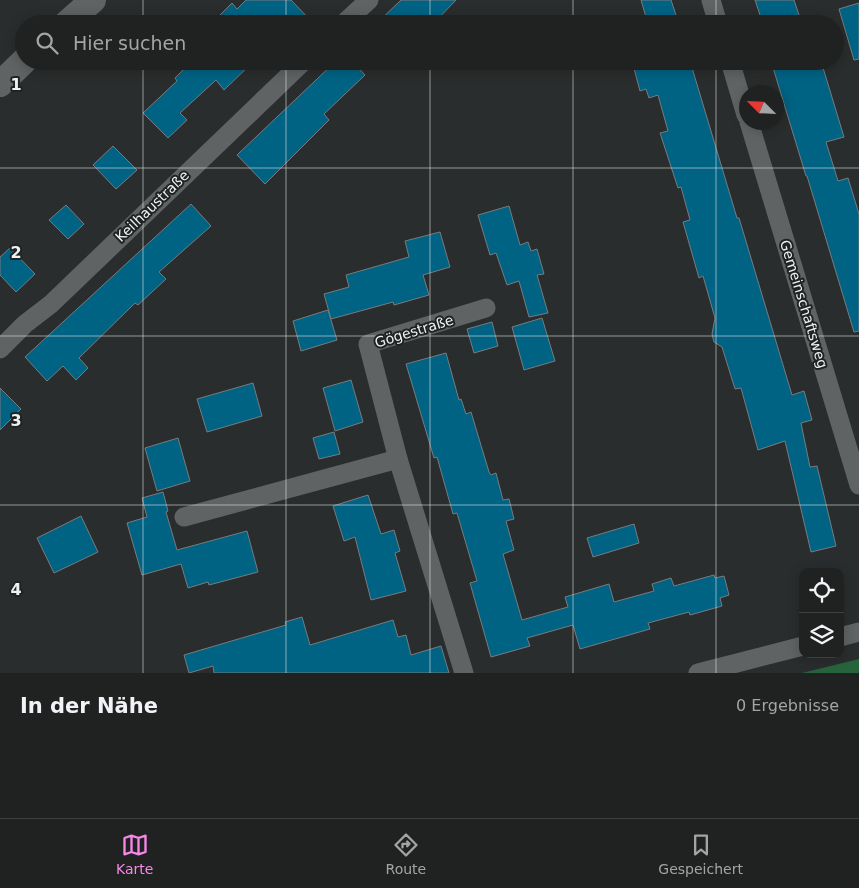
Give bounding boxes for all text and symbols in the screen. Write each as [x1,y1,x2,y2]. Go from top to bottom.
search box [15,15,844,70]
icon: search [33,29,61,57]
text: Hier suchen [73,32,186,54]
text: 1 [10,75,22,94]
north arrow [739,85,784,130]
street label: Keilhaustraße [112,167,192,245]
street label: Gemeinschaftsweg [777,238,831,370]
text: 2 [10,243,22,262]
street label: Gögestraße [373,311,455,351]
text: 3 [10,411,22,430]
map controls [799,568,844,658]
button: locate [799,568,844,613]
text: 4 [10,580,22,599]
button: layers [799,613,844,658]
text: In der Nähe [20,694,158,718]
text: 0 Ergebnisse [736,696,839,715]
tab: Karte [116,831,153,877]
tab: Route [386,831,426,877]
tab: Gespeichert [658,831,743,877]

